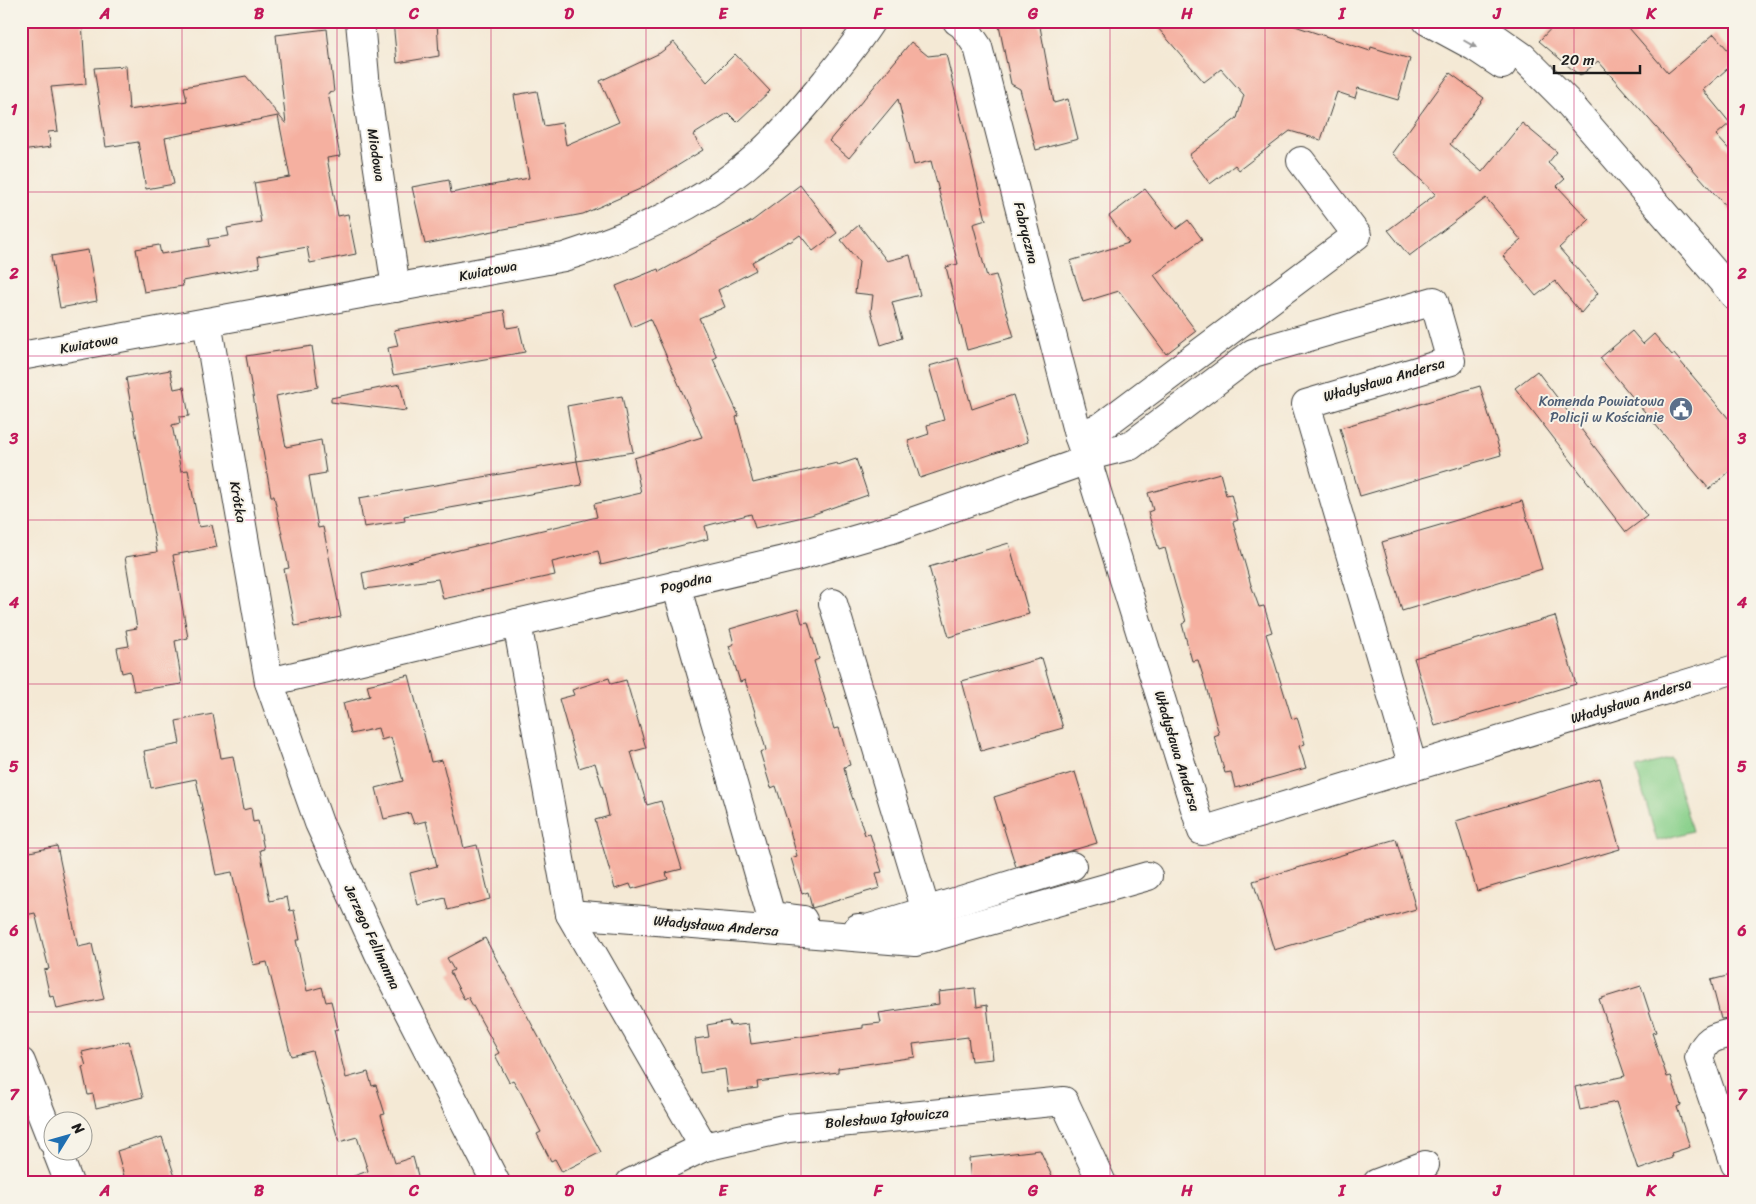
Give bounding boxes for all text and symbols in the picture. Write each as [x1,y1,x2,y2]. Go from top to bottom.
text: A [99,0,110,28]
text: B [254,0,265,28]
text: C [408,0,420,28]
text: D [564,0,574,28]
text: E [719,0,729,28]
text: F [873,0,884,28]
text: G [1027,0,1039,28]
text: H [1180,0,1193,28]
text: I [1338,0,1347,28]
text: J [1492,0,1502,28]
text: K [1645,0,1657,28]
one-way arrow [1463,40,1477,48]
scale bar [1554,42,1640,74]
text: 20 m [1561,47,1595,73]
text: 1 [11,95,18,124]
text: 1 [1739,95,1746,124]
street label: Miodowa [359,127,393,183]
street label: Fabryczna [1006,199,1046,267]
street label: Kwiatowa [457,253,519,289]
text: 2 [8,259,19,288]
text: 2 [1736,259,1747,288]
street label: Kwiatowa [58,327,120,361]
street label: Władysława Andersa [1320,350,1449,409]
place label: Komenda Powiatowa Policji w Kościanie [1539,389,1665,430]
public building icon: Komenda Powiatowa Policji w Kościanie [1668,396,1694,422]
text: 3 [9,424,19,453]
text: 3 [1737,424,1747,453]
street label: Krótka [222,479,254,525]
street label: Pogodna [658,565,714,601]
text: 4 [8,588,19,617]
text: 4 [1736,588,1747,617]
street label: Władysława Andersa [1567,670,1695,731]
street label: Władysława Andersa [1147,687,1208,815]
text: 5 [9,752,19,781]
text: 5 [1737,752,1747,781]
street label: Jerzego Fellmanna [336,879,407,994]
street label: Władysława Andersa [653,908,780,944]
text: 6 [8,916,19,945]
text: 6 [1736,916,1747,945]
text: 7 [9,1080,20,1109]
text: 7 [1737,1080,1748,1109]
street label: Bolesława Igłowicza [824,1100,950,1136]
north arrow [42,1112,92,1162]
text: N [64,1116,91,1140]
text: A [99,1176,110,1204]
text: B [254,1176,265,1204]
text: C [408,1176,420,1204]
text: D [564,1176,574,1204]
text: E [719,1176,729,1204]
text: F [873,1176,884,1204]
text: G [1027,1176,1039,1204]
text: H [1180,1176,1193,1204]
text: I [1338,1176,1347,1204]
text: J [1492,1176,1502,1204]
text: K [1645,1176,1657,1204]

